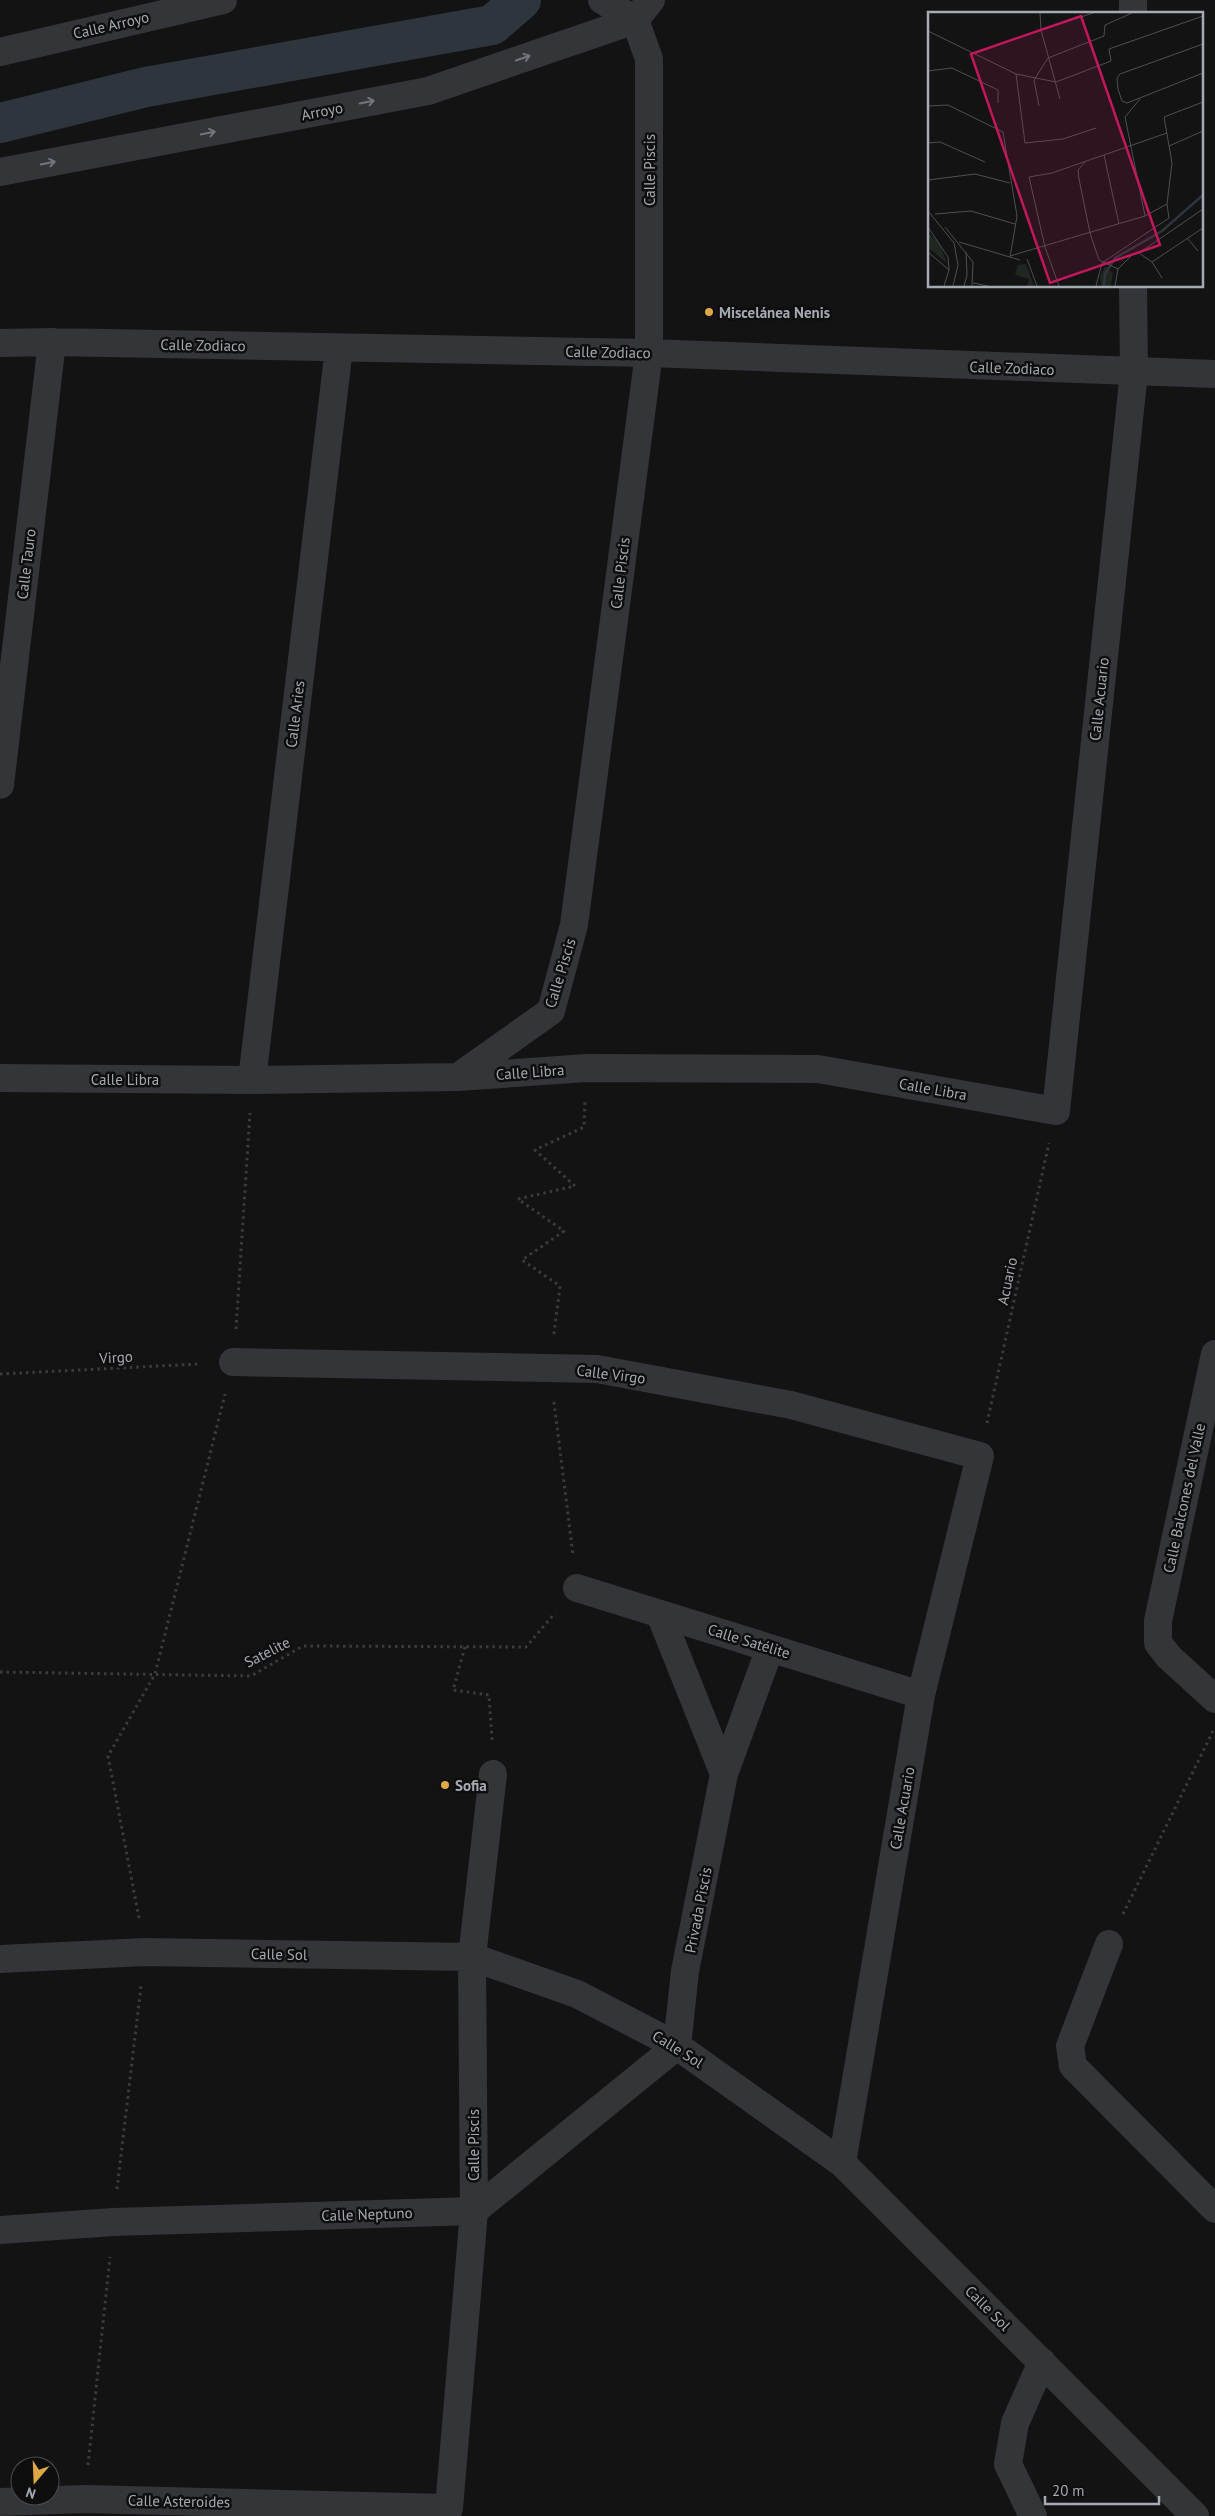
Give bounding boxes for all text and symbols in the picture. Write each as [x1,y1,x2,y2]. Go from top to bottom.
street label: Calle Arroyo [71,7,151,43]
inset map [928,12,1202,288]
one-way arrow [515,53,530,62]
one-way arrow [359,97,375,107]
street label: Arroyo [300,98,344,124]
one-way arrow [199,127,215,137]
street label: Calle Piscis [640,134,659,206]
one-way arrow [39,158,55,167]
place label: Miscelánea Nenis [719,303,830,322]
marker: Miscelánea Nenis [703,306,715,318]
street label: Calle Zodiaco [160,335,246,355]
street label: Calle Zodiaco [565,342,651,362]
street label: Calle Zodiaco [969,357,1055,379]
street label: Calle Tauro [12,528,40,600]
street label: Calle Piscis [606,536,634,610]
street label: Calle Acuario [1085,656,1113,742]
street label: Calle Aries [281,679,309,749]
street label: Calle Piscis [540,936,580,1010]
street label: Calle Libra [495,1060,565,1084]
street label: Calle Libra [91,1070,159,1089]
street label: Calle Libra [898,1074,968,1104]
street label: Acuario [993,1256,1021,1306]
street label: Virgo [98,1347,133,1367]
street label: Calle Virgo [575,1360,647,1388]
street label: Calle Balcones del Valle [1159,1421,1209,1575]
street label: Calle Satélite [706,1619,792,1663]
street label: Satelite [241,1632,293,1672]
street label: Calle Acuario [885,1765,919,1851]
place label: Sofia [455,1776,487,1795]
marker: Sofia [439,1779,451,1791]
street label: Privada Piscis [680,1865,716,1955]
street label: Calle Sol [251,1944,308,1964]
street label: Calle Sol [649,2026,708,2072]
street label: Calle Piscis [464,2109,483,2181]
street label: Calle Neptuno [321,2203,413,2225]
street label: Calle Sol [961,2281,1015,2335]
north arrow [10,2456,60,2506]
scale bar [1045,2474,1159,2506]
text: 20 m [1052,2481,1085,2500]
text: N [23,2483,38,2503]
street label: Calle Asteroides [128,2491,230,2511]

